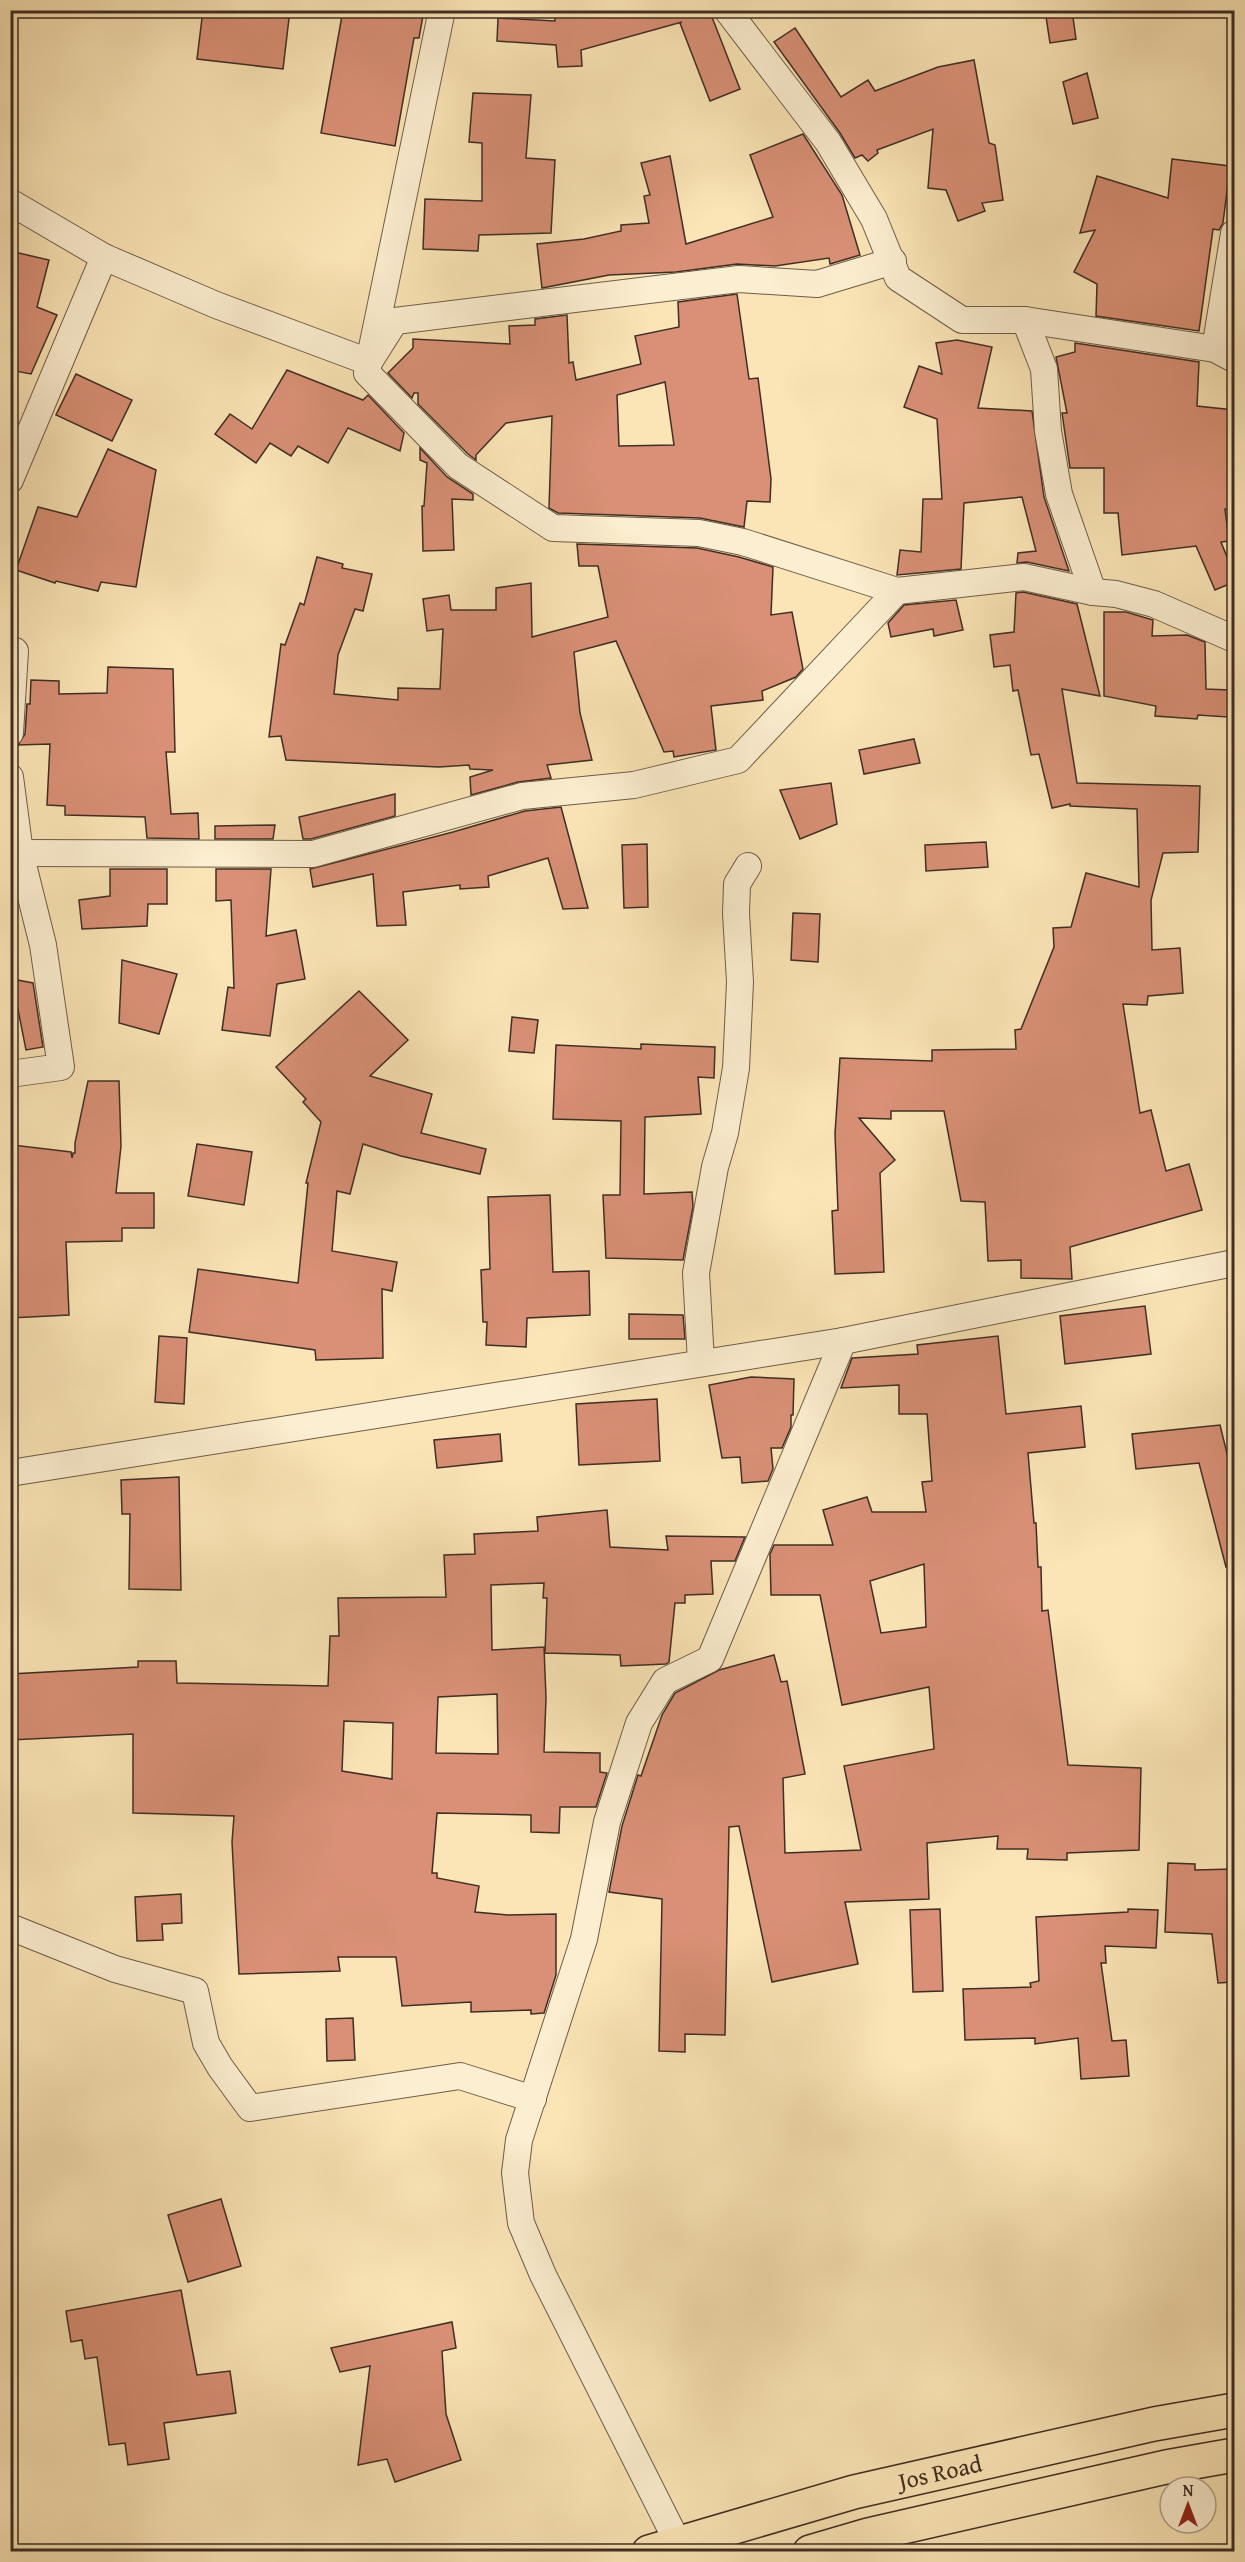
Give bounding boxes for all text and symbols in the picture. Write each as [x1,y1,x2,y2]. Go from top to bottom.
street label: Jos Road [892,2445,986,2499]
north arrow [1158,2475,1218,2535]
text: N [1183,2478,1194,2502]

